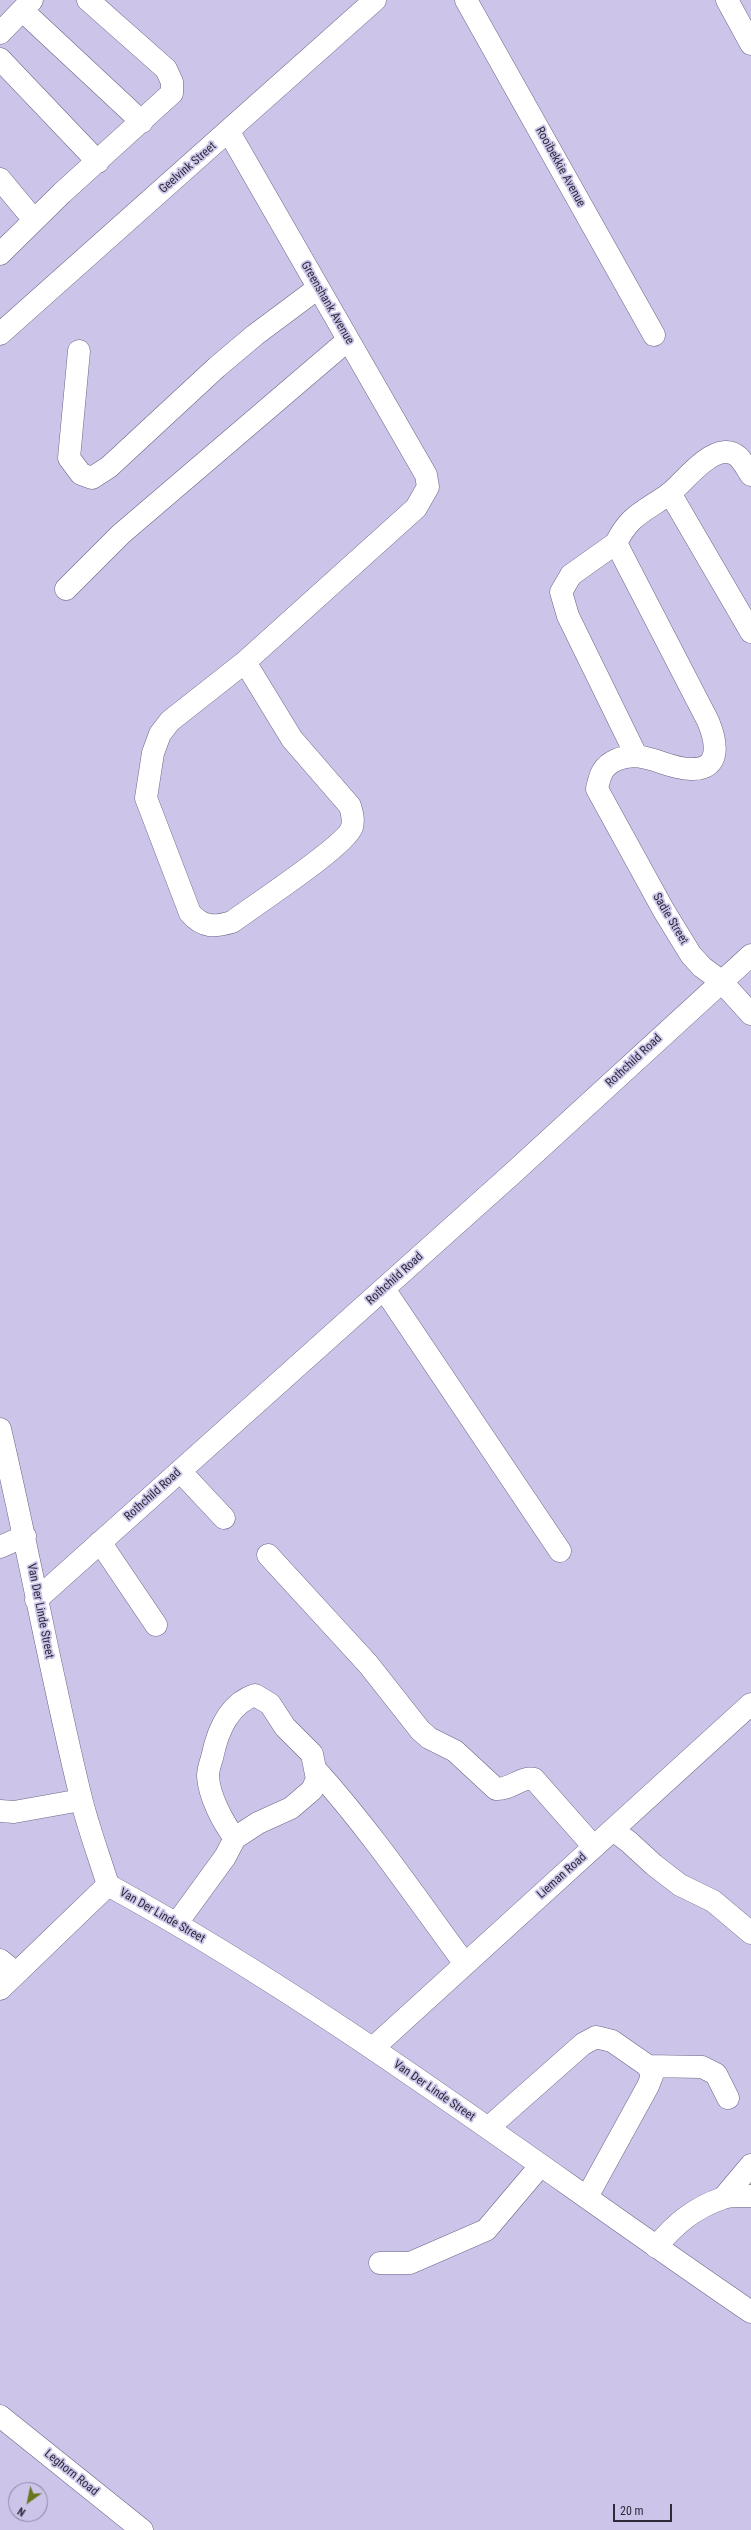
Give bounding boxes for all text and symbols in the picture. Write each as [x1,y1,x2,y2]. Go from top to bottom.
street label: Rooibekkie Avenue [532,124,588,210]
street label: Geelvink Street [156,139,220,197]
street label: Greenshank Avenue [297,259,357,347]
street label: Sadie Street [649,891,691,947]
street label: Rothchild Road [603,1031,665,1091]
street label: Rothchild Road [364,1250,426,1308]
street label: Rothchild Road [122,1466,184,1524]
street label: Van Der Linde Street [24,1562,56,1660]
street label: Lieman Road [534,1850,590,1902]
street label: Van Der Linde Street [117,1886,207,1946]
street label: Van Der Linde Street [390,2057,478,2125]
street label: Leghorn Road [41,2447,101,2499]
north arrow [8,2482,48,2522]
scale bar [615,2496,674,2522]
text: N [15,2504,28,2519]
text: 20 m [620,2504,644,2518]

